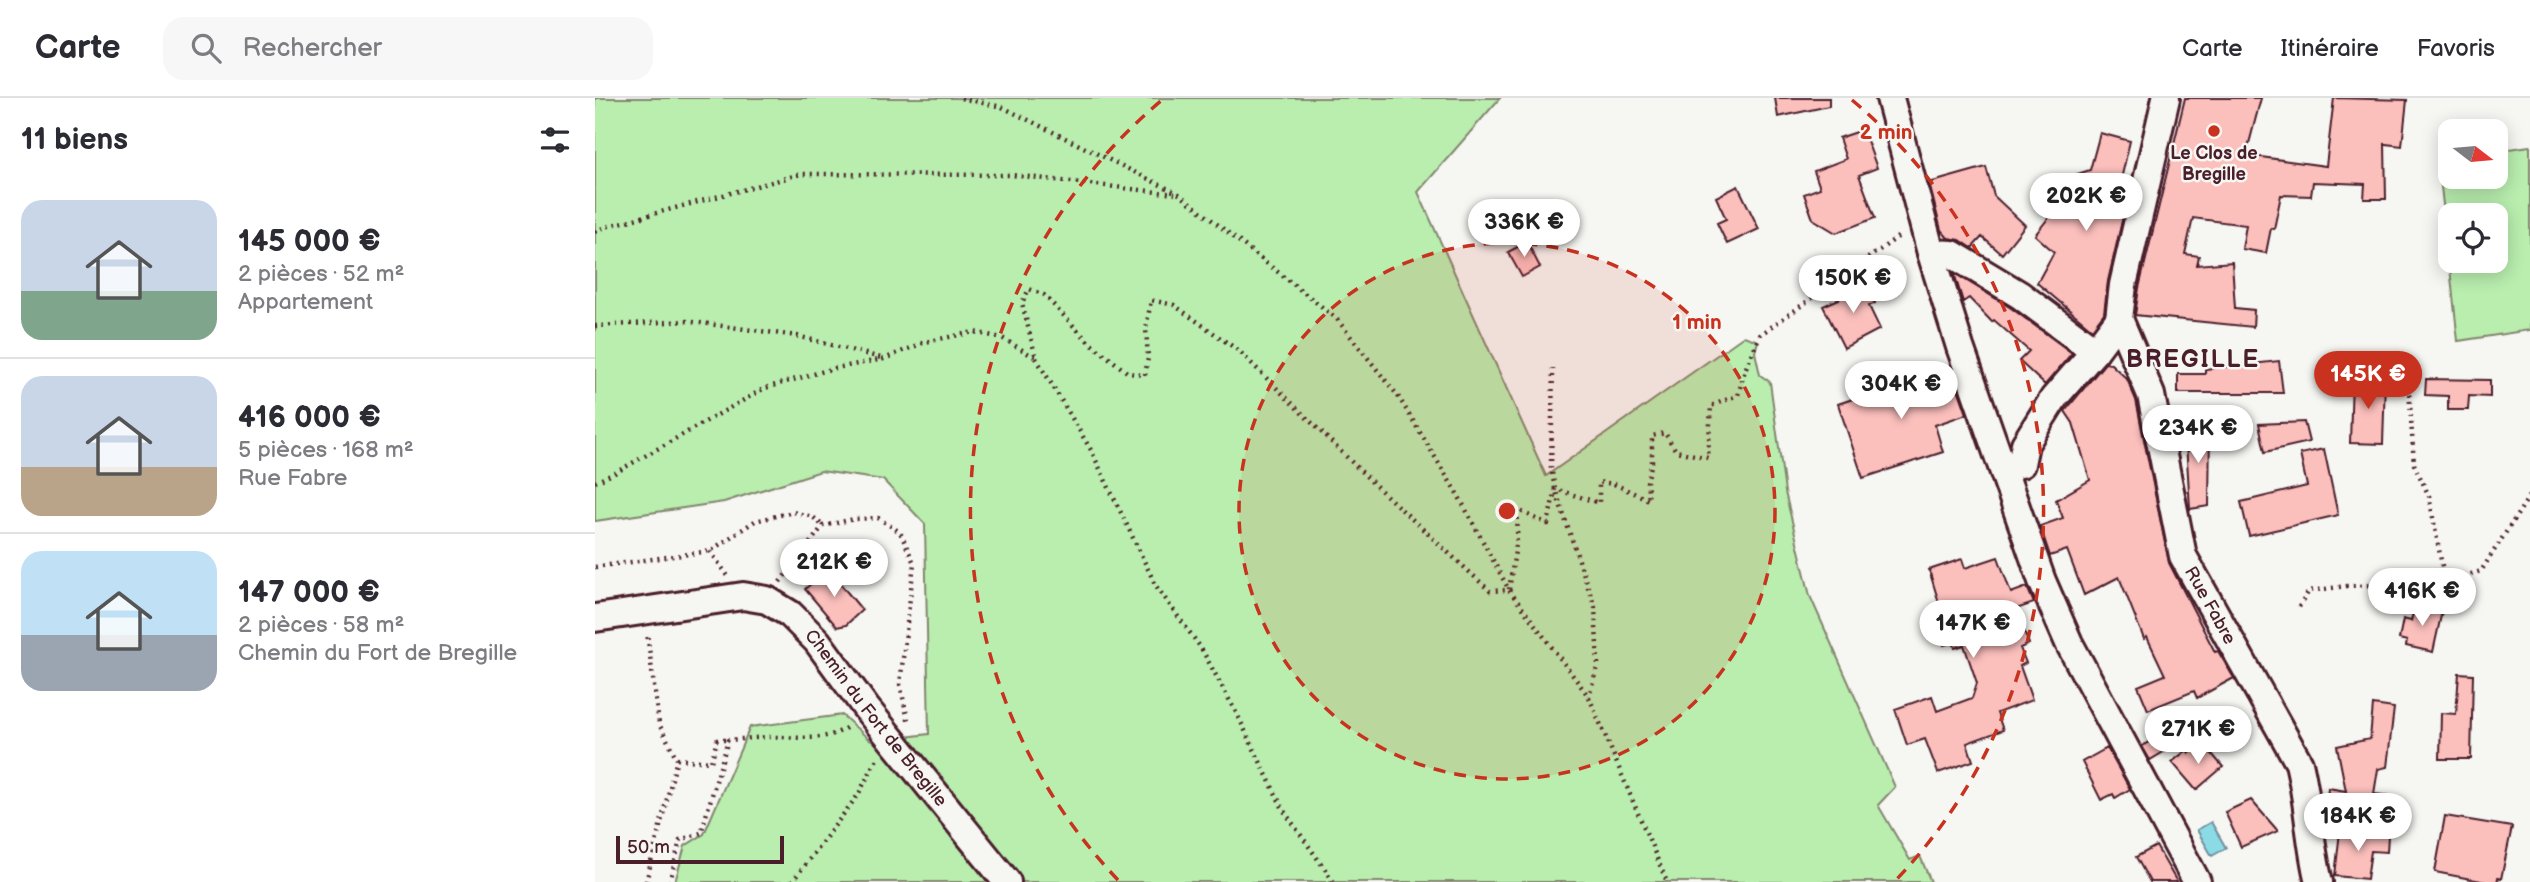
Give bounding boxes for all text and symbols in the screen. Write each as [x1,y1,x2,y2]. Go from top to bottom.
search box [163,17,653,80]
text: Carte [35,28,121,68]
icon: search [187,29,225,67]
text: Rechercher [243,33,382,64]
text: Carte [2182,34,2243,63]
text: Itinéraire [2281,34,2379,63]
text: Favoris [2417,34,2495,63]
north arrow [2438,119,2508,189]
map controls [2438,119,2508,273]
text: 2 min [1859,120,1913,145]
icon: filters [536,121,574,159]
text: 11 biens [21,122,128,158]
marker: Le Clos de Bregille [2206,123,2222,139]
place label: Le Clos de Bregille [2170,143,2258,185]
pin: 202K € [2029,174,2143,233]
text: 202K € [2046,182,2126,210]
pin: 336K € [1467,200,1581,259]
button: locate [2438,203,2508,273]
text: 336K € [1484,208,1564,236]
text: 145 000 € [238,224,381,260]
icon: home [77,228,161,312]
pin: 150K € [1796,256,1910,315]
text: 2 pièces · 52 m² [238,260,405,288]
text: 150K € [1815,264,1891,292]
text: Appartement [238,288,373,316]
text: 1 min [1672,310,1722,335]
district label: BREGILLE [2126,345,2260,374]
pin: 145K € [2311,352,2425,411]
text: 145K € [2330,360,2406,388]
pin: 304K € [1844,362,1958,421]
text: 304K € [1861,370,1941,398]
text: 416 000 € [238,400,381,436]
icon: home [77,404,161,488]
pin: 234K € [2141,406,2255,465]
text: 234K € [2158,414,2238,442]
text: 5 pièces · 168 m² [238,436,414,464]
text: Rue Fabre [238,464,347,492]
centre of rings [1495,499,1519,523]
pin: 212K € [777,540,891,599]
text: 212K € [796,548,872,576]
street label: Rue Fabre [2180,563,2240,648]
pin: 416K € [2365,568,2479,628]
text: 147 000 € [238,575,380,611]
text: 416K € [2384,577,2460,605]
icon: home [77,579,161,663]
pin: 147K € [1916,601,2030,660]
text: 147K € [1935,609,2011,637]
text: 2 pièces · 58 m² [238,611,404,639]
street label: Chemin du Fort de Bregille [800,625,952,811]
text: Chemin du Fort de Bregille [238,639,517,667]
pin: 271K € [2141,706,2255,766]
text: 271K € [2161,715,2235,743]
pin: 184K € [2301,794,2415,853]
text: 184K € [2320,802,2396,830]
scale bar [616,833,784,865]
text: 50 m [627,836,670,859]

